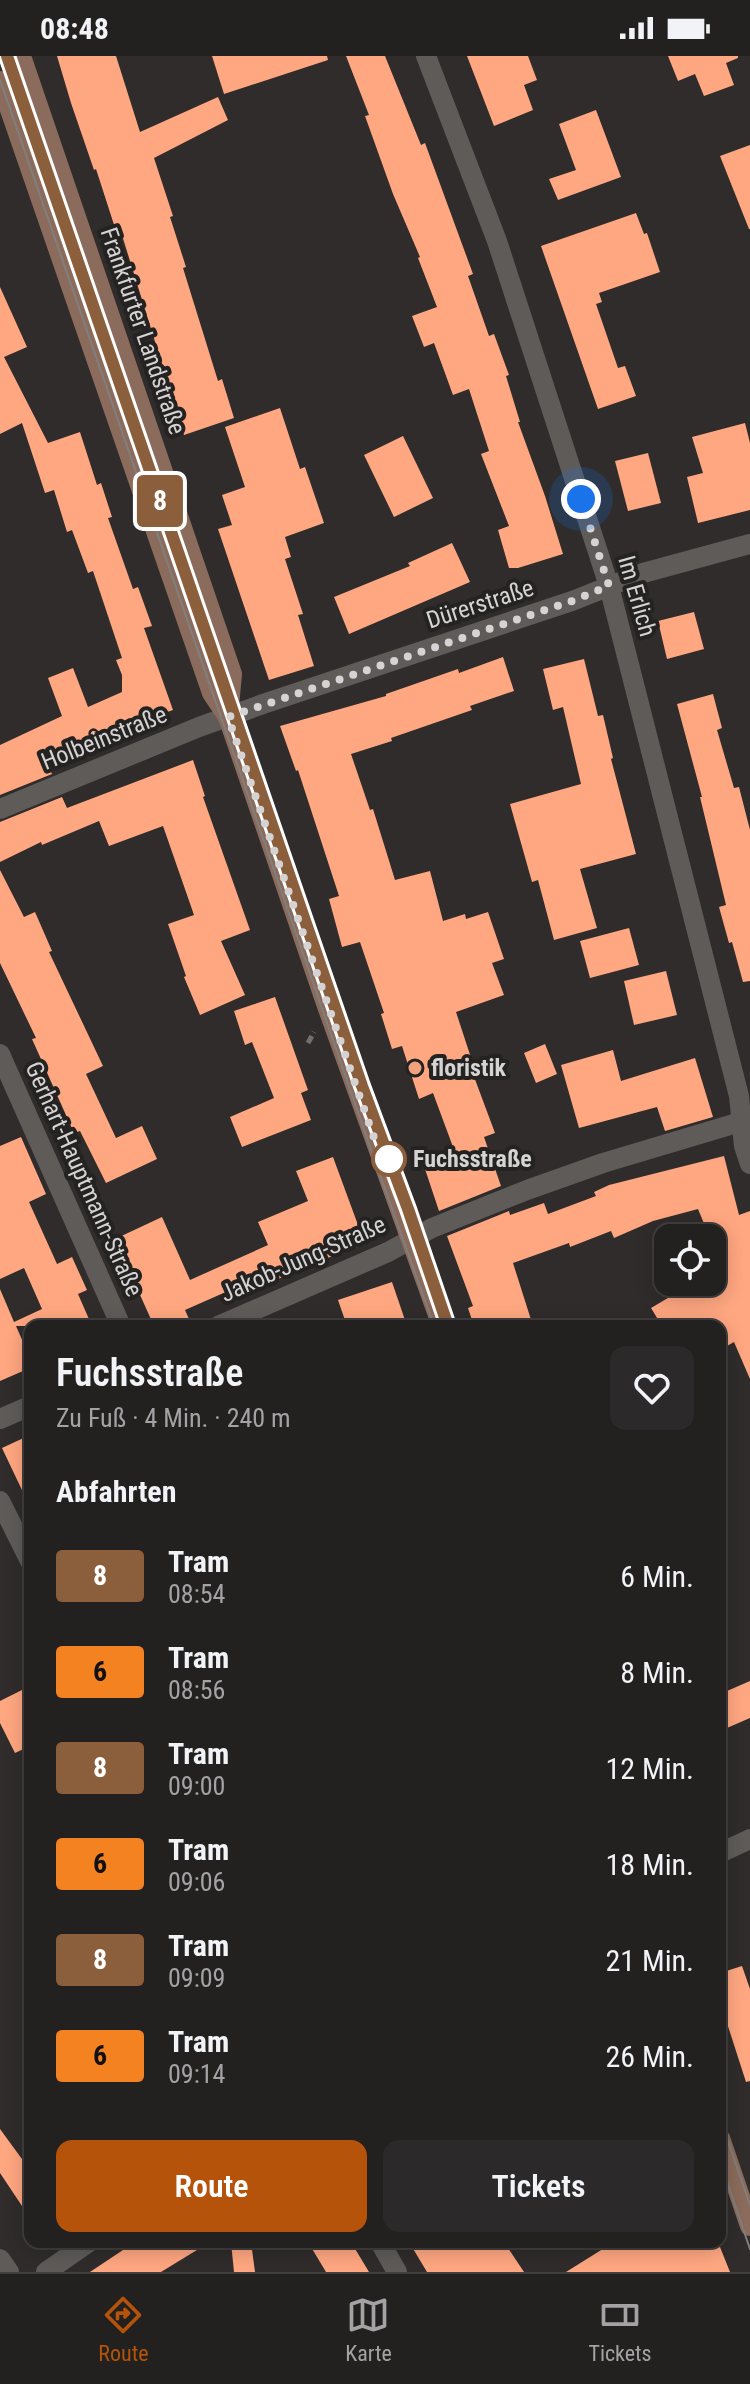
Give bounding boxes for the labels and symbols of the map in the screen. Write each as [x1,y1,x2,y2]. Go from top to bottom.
street label: Frankfurter Landstraße [94,224,192,438]
line badge: 8 [134,475,186,527]
your location [561,479,601,519]
street label: Im Erlich [612,552,662,640]
street label: Dürerstraße [423,574,537,634]
street label: Holbeinstraße [37,700,171,776]
place label: floristik [431,1054,506,1082]
street label: Gerhart-Hauptmann-Straße [20,1057,148,1301]
marker: floristik [406,1059,424,1077]
marker: Fuchsstraße [372,1142,406,1176]
place label: Fuchsstraße [413,1145,532,1173]
street label: Jakob-Jung-Straße [216,1210,390,1308]

